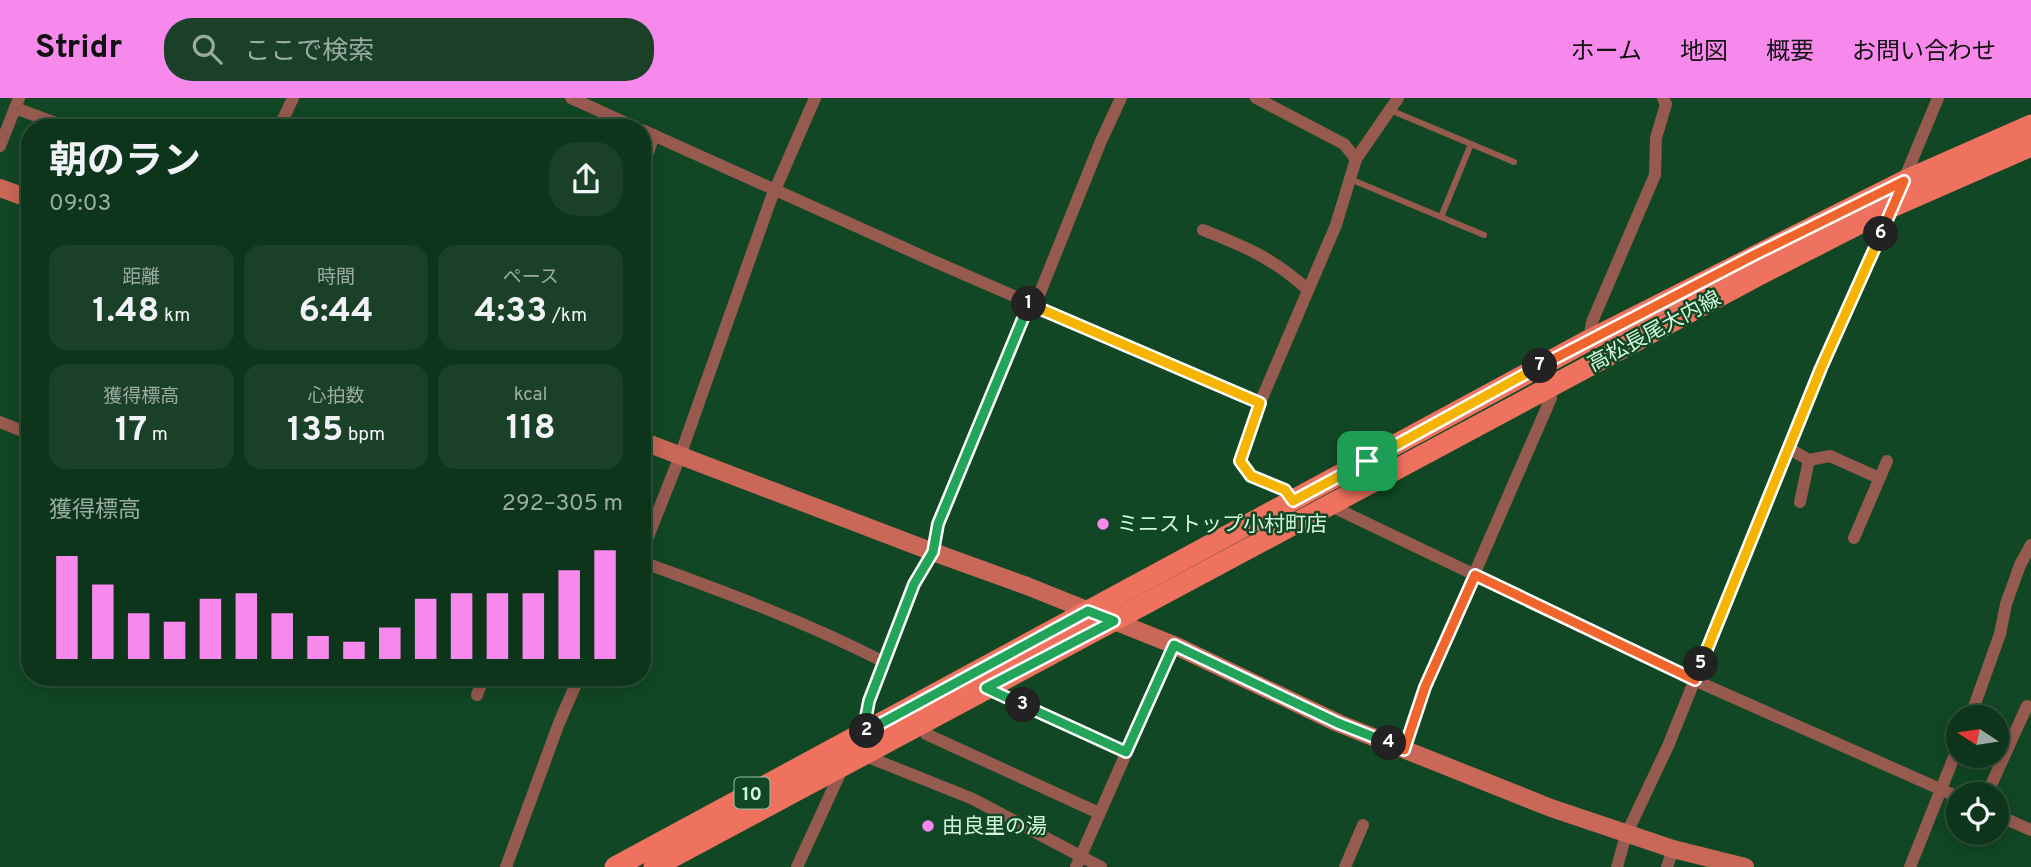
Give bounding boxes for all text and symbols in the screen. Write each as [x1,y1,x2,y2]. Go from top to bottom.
search box [164,18,654,81]
text: Stridr [35,28,122,70]
icon: search [188,30,226,68]
text: ここで検索 [244,36,374,69]
text: ホーム [1571,38,1642,68]
text: 地図 [1680,38,1728,68]
text: 概要 [1766,38,1814,68]
text: お問い合わせ [1852,38,1996,68]
text: 朝のラン [49,139,201,188]
button: share [549,142,623,216]
text: 09:03 [49,190,111,219]
pin: 6 [1864,216,1898,252]
text: 6 [1875,221,1886,245]
text: 距離 [122,266,160,290]
text: 時間 [317,266,355,290]
text: ペース [503,266,559,290]
pin: 1 [1012,286,1046,322]
street label: 高松長尾大内線 [1583,286,1726,379]
text: 1.48 [92,290,160,334]
text: 6:44 [298,290,373,334]
text: 4:33 [474,290,547,334]
text: 1 [1025,291,1032,315]
text: km [160,304,190,328]
text: /km [547,304,587,328]
pin: 7 [1522,348,1558,384]
text: 7 [1534,353,1545,377]
text: kcal [514,383,548,407]
text: 獲得標高 [103,385,179,409]
text: 心拍数 [307,385,365,409]
text: 118 [506,407,556,451]
text: 17 [115,409,147,453]
text: 135 [287,409,343,453]
text: m [147,423,168,447]
text: bpm [343,423,385,447]
pin [1337,431,1397,491]
icon: arrive [1348,442,1386,480]
text: 292–305 m [502,490,623,519]
text: 獲得標高 [49,497,141,526]
place label: ミニストップ小村町店 [1117,512,1327,539]
marker: ミニストップ小村町店 [1095,516,1111,532]
pin: 5 [1684,646,1718,682]
text: 5 [1695,651,1706,675]
pin: 3 [1006,688,1040,722]
text: 3 [1017,692,1028,716]
north arrow [1946,705,2009,768]
map controls [1946,705,2009,845]
pin: 2 [850,714,884,748]
text: 2 [861,718,872,742]
pin: 4 [1372,726,1406,760]
text: 4 [1382,730,1395,754]
road number: 10 [734,778,770,808]
button: locate [1946,782,2009,845]
place label: 由良里の湯 [942,814,1047,841]
marker: 由良里の湯 [920,818,936,834]

